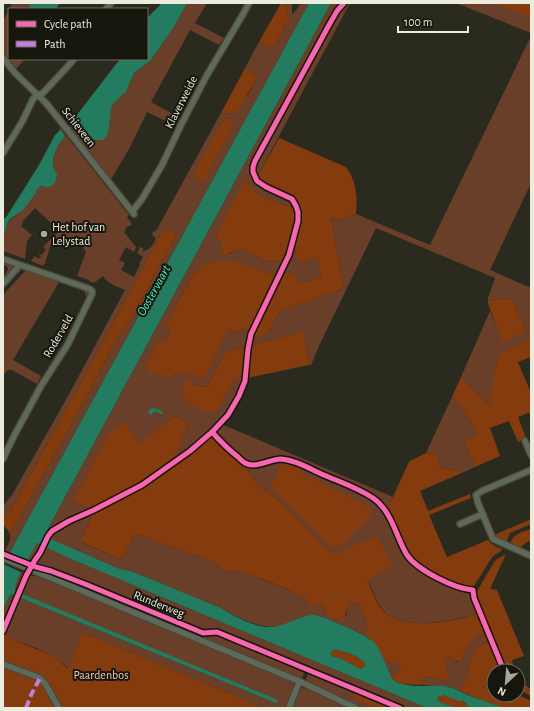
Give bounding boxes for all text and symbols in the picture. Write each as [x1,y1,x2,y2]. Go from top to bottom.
legend [8,8,148,60]
scale bar [398,8,468,34]
text: 100 m [404,16,432,28]
text: Cycle path [44,18,92,31]
text: Path [44,38,66,50]
street label: Klaverweide [163,74,199,130]
street label: Schieveen [60,105,98,149]
place label: Het hof van Lelystad [52,221,105,248]
marker: Het hof van Lelystad [39,229,49,239]
water label: Oostervaart [135,263,174,318]
street label: Roderveld [41,312,75,360]
street label: Runderweg [132,588,186,620]
north arrow [486,663,526,703]
park label: Paardenbos [73,669,129,681]
text: N [496,685,508,698]

